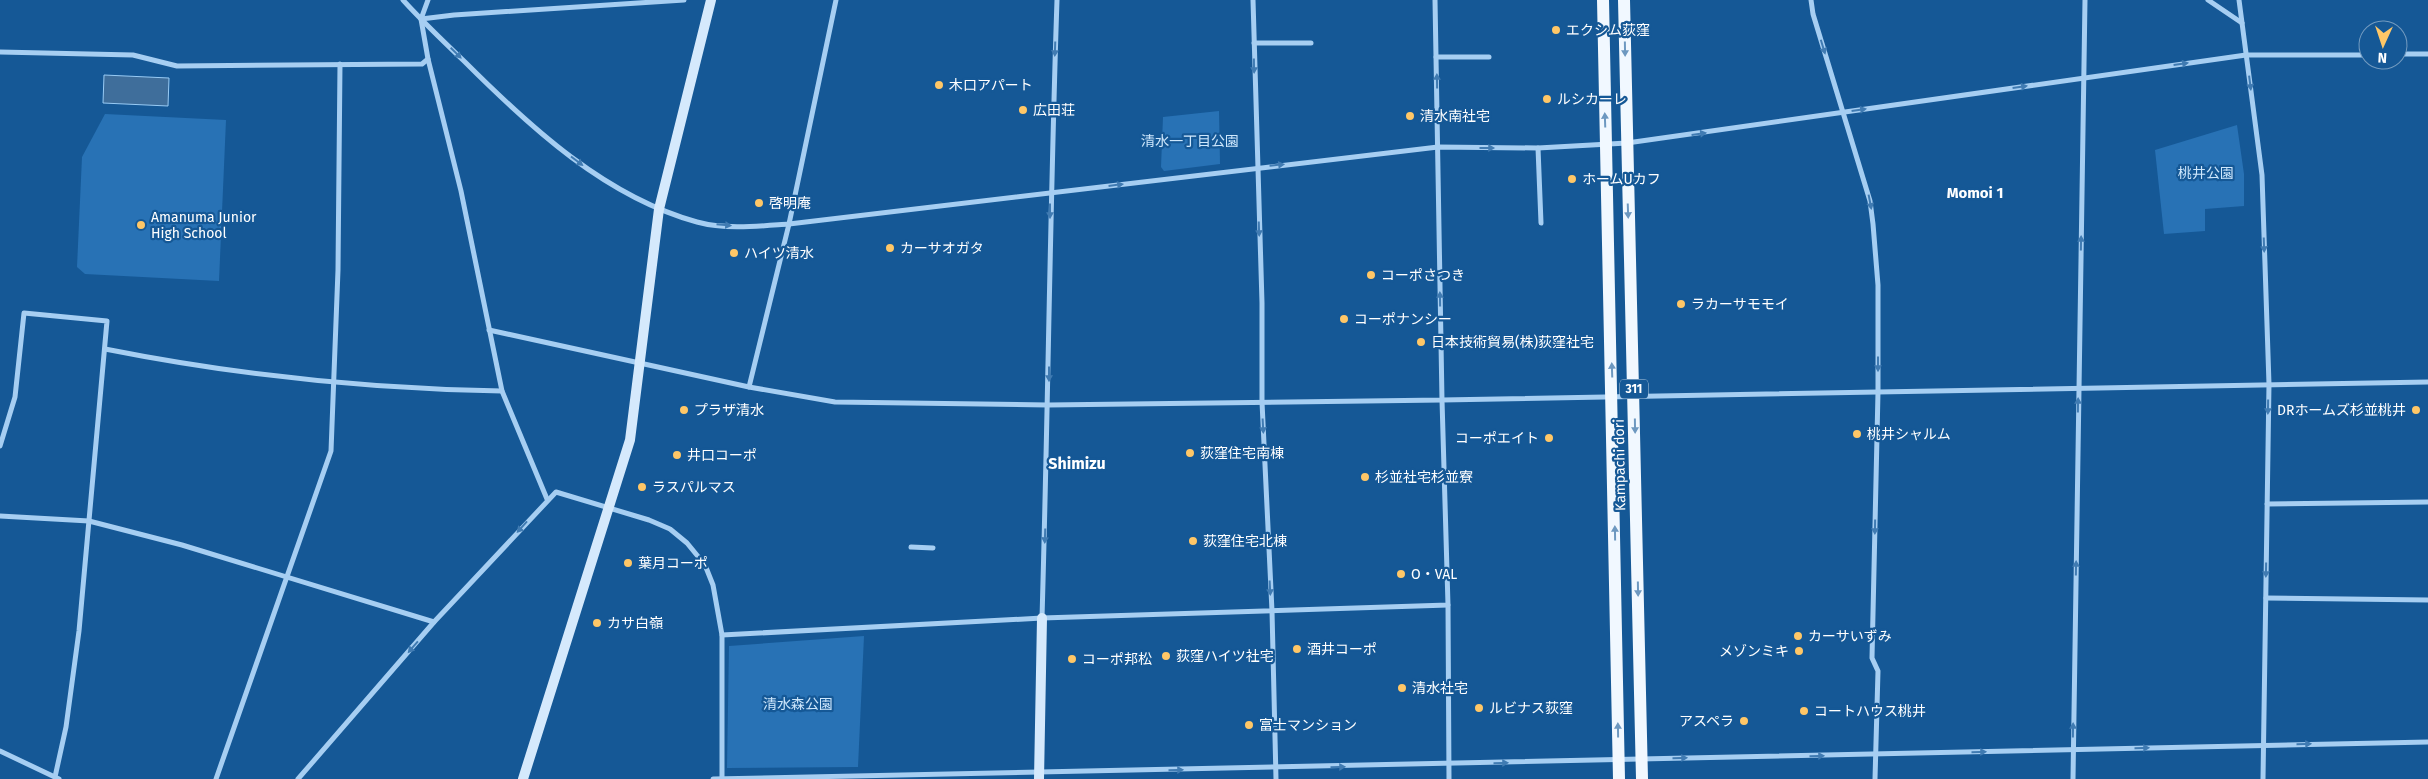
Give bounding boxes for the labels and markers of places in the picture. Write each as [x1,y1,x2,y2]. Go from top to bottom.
place label: エクシム荻窪 [1566,22,1650,39]
marker: エクシム荻窪 [1550,24,1562,36]
place label: 木口アパート [949,77,1033,94]
marker: 木口アパート [933,79,945,91]
place label: ルシカーレ [1557,91,1627,108]
marker: ルシカーレ [1541,93,1553,105]
place label: 広田荘 [1033,102,1075,119]
marker: 広田荘 [1017,104,1029,116]
place label: 清水南社宅 [1420,108,1490,125]
marker: 清水南社宅 [1404,110,1416,122]
place label: ホームUカフ [1582,171,1661,188]
marker: ホームUカフ [1566,173,1578,185]
place label: 啓明庵 [769,195,811,212]
marker: 啓明庵 [753,197,765,209]
place label: Amanuma Junior High School [151,209,257,242]
marker: Amanuma Junior High School [135,219,147,231]
place label: カーサオガタ [900,240,984,257]
marker: カーサオガタ [884,242,896,254]
place label: ハイツ清水 [744,245,814,262]
marker: ハイツ清水 [728,247,740,259]
place label: コーポさつき [1381,267,1465,284]
marker: コーポさつき [1365,269,1377,281]
place label: ラカーサモモイ [1691,296,1789,313]
marker: ラカーサモモイ [1675,298,1687,310]
place label: コーポナンシー [1354,311,1452,328]
marker: コーポナンシー [1338,313,1350,325]
place label: 日本技術貿易(株)荻窪社宅 [1431,334,1594,351]
marker: 日本技術貿易(株)荻窪社宅 [1415,336,1427,348]
place label: プラザ清水 [694,402,764,419]
place label: DRホームズ杉並桃井 [2277,402,2406,419]
marker: プラザ清水 [678,404,690,416]
marker: DRホームズ杉並桃井 [2410,404,2422,416]
place label: 桃井シャルム [1867,426,1951,443]
marker: 桃井シャルム [1851,428,1863,440]
place label: コーポエイト [1455,430,1539,447]
marker: コーポエイト [1543,432,1555,444]
place label: 荻窪住宅南棟 [1200,445,1284,462]
place label: 井口コーポ [687,447,757,464]
marker: 荻窪住宅南棟 [1184,447,1196,459]
marker: 井口コーポ [671,449,683,461]
place label: 杉並社宅杉並寮 [1375,469,1473,486]
marker: 杉並社宅杉並寮 [1359,471,1371,483]
place label: ラスパルマス [652,479,736,496]
marker: ラスパルマス [636,481,648,493]
place label: 荻窪住宅北棟 [1203,533,1287,550]
marker: 荻窪住宅北棟 [1187,535,1199,547]
place label: 葉月コーポ [638,555,708,572]
marker: 葉月コーポ [622,557,634,569]
place label: O・VAL [1411,566,1457,583]
marker: O・VAL [1395,568,1407,580]
place label: カサ白嶺 [607,615,663,632]
marker: カサ白嶺 [591,617,603,629]
place label: カーサいずみ [1808,628,1892,645]
marker: カーサいずみ [1792,630,1804,642]
place label: 酒井コーポ [1307,641,1377,658]
marker: 酒井コーポ [1291,643,1303,655]
place label: メゾンミキ [1719,643,1789,660]
marker: メゾンミキ [1793,645,1805,657]
place label: 荻窪ハイツ社宅 [1176,648,1274,665]
marker: 荻窪ハイツ社宅 [1160,650,1172,662]
place label: コーポ邦松 [1082,651,1152,668]
marker: コーポ邦松 [1066,653,1078,665]
place label: 清水社宅 [1412,680,1468,697]
marker: 清水社宅 [1396,682,1408,694]
place label: ルビナス荻窪 [1489,700,1573,717]
marker: ルビナス荻窪 [1473,702,1485,714]
place label: コートハウス桃井 [1814,703,1926,720]
marker: コートハウス桃井 [1798,705,1810,717]
place label: アスペラ [1679,713,1734,730]
marker: アスペラ [1738,715,1750,727]
place label: 富士マンション [1259,717,1357,734]
marker: 富士マンション [1243,719,1255,731]

